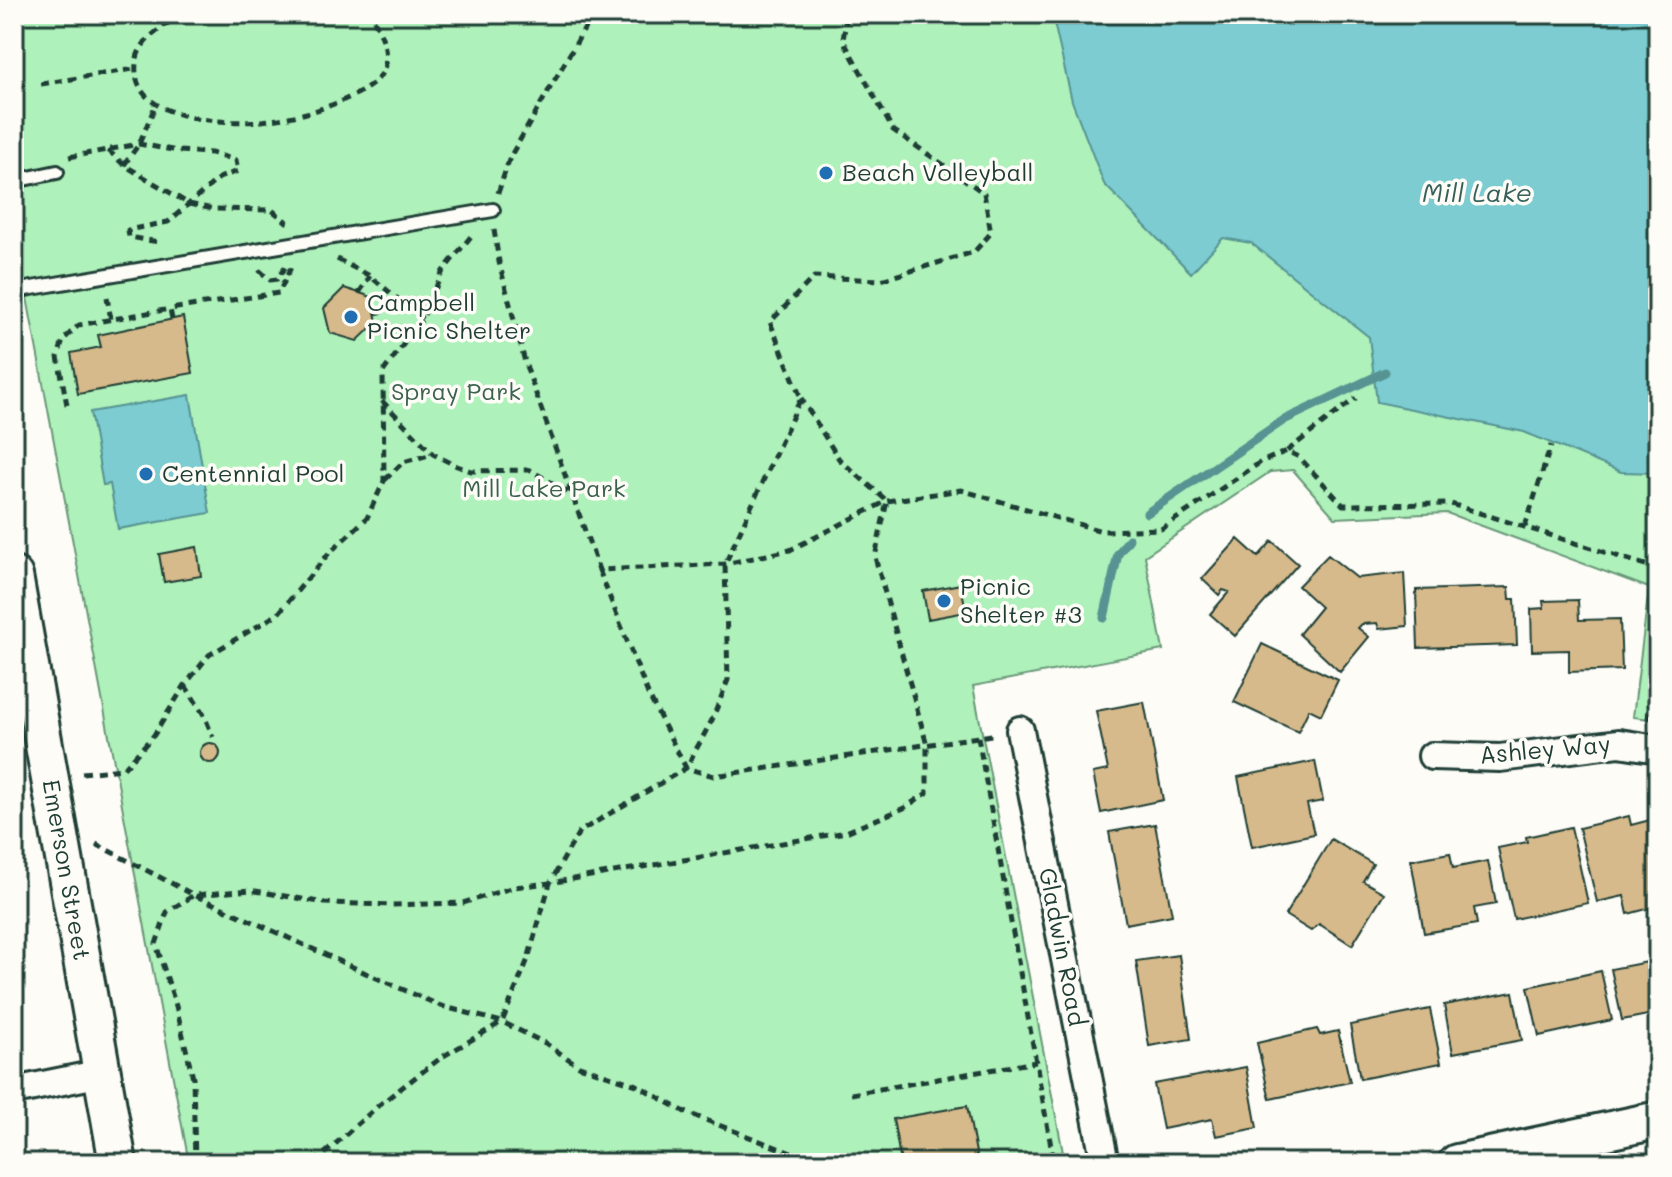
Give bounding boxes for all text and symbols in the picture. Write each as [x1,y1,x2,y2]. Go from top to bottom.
place label: Beach Volleyball [842,156,1033,187]
marker: Beach Volleyball [817,164,835,182]
water label: Mill Lake [1422,175,1532,209]
place label: Campbell Picnic Shelter [367,286,531,345]
marker: Campbell Picnic Shelter [342,308,360,326]
park label: Spray Park [391,375,521,406]
place label: Centennial Pool [162,457,344,488]
marker: Centennial Pool [137,465,155,483]
park label: Mill Lake Park [462,472,626,503]
place label: Picnic Shelter #3 [960,570,1082,629]
marker: Picnic Shelter #3 [935,592,953,610]
street label: Ashley Way [1478,727,1612,770]
street label: Emerson Street [36,777,99,963]
street label: Gladwin Road [1033,865,1094,1029]

